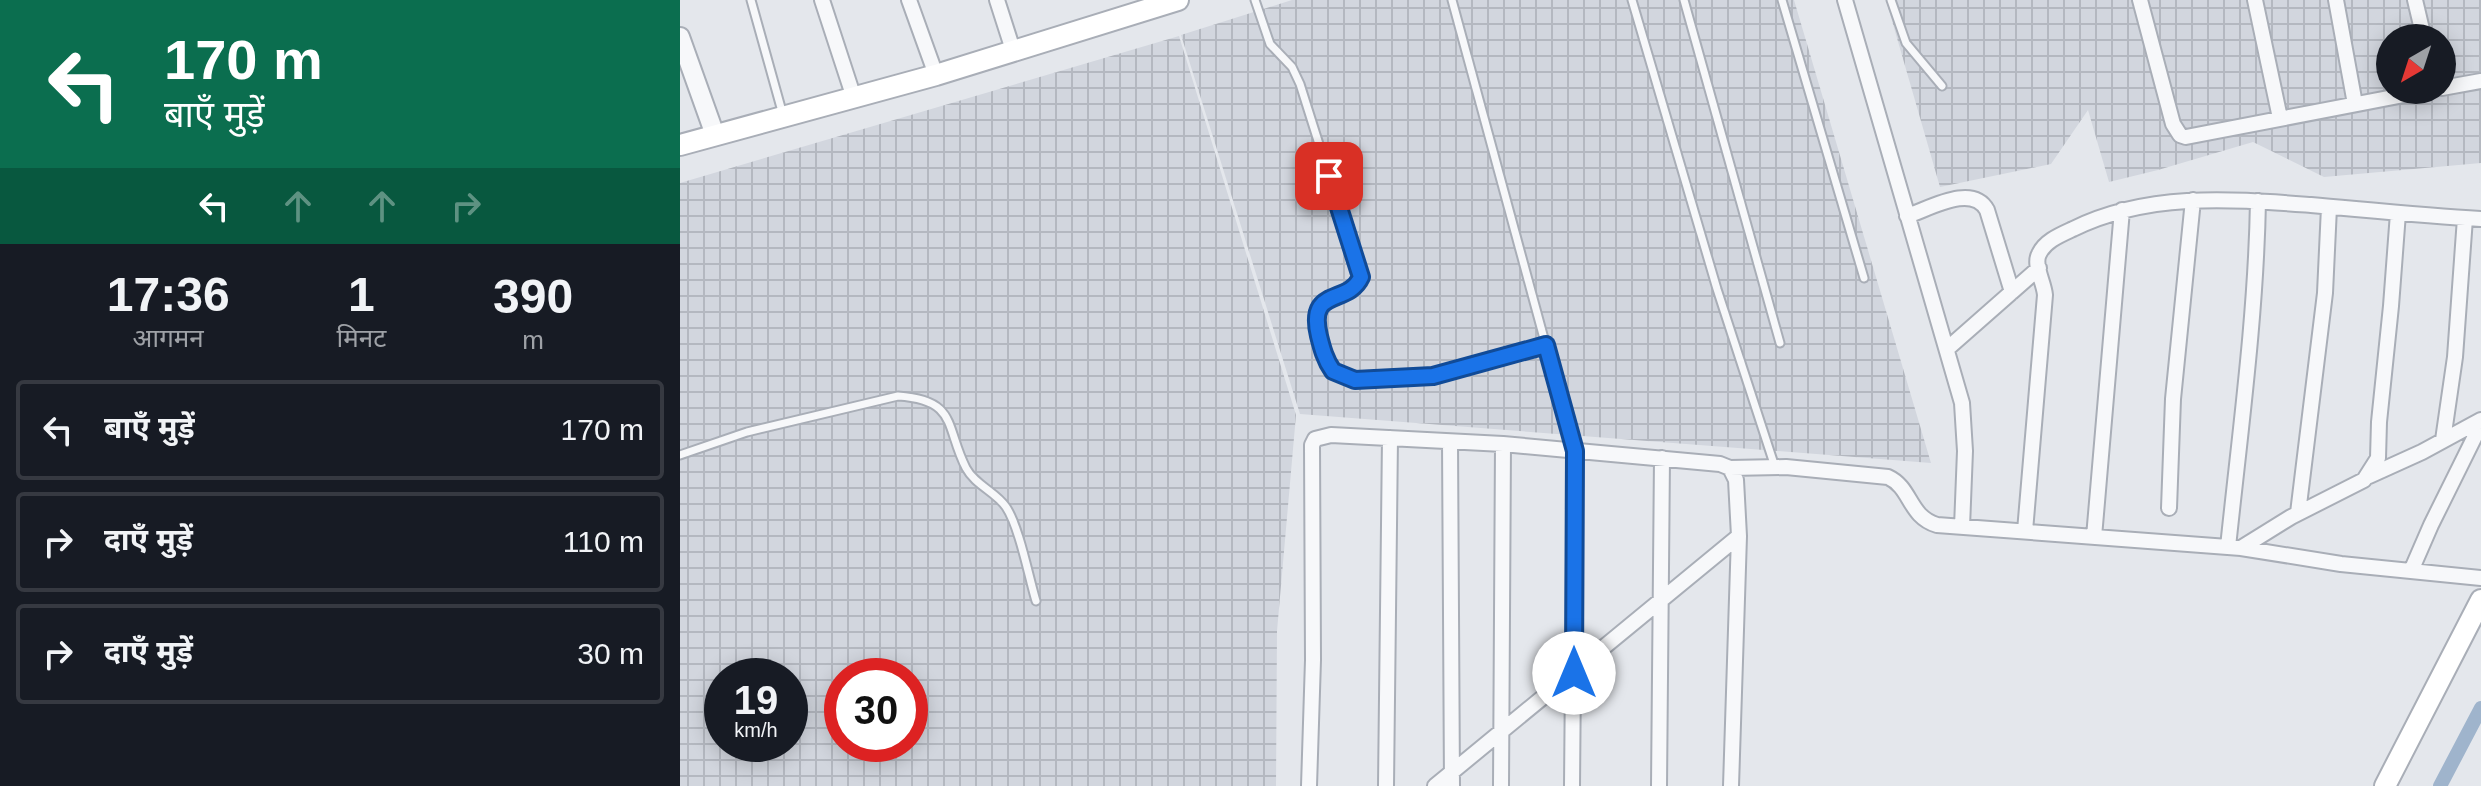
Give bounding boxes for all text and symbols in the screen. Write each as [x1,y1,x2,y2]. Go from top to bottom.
north arrow [2376,24,2456,104]
map controls [2376,24,2456,104]
text: 170 m [164,28,323,91]
icon: left [32,32,136,136]
text: बाएँ मुड़ें [164,94,265,135]
pin [1295,142,1363,210]
icon: arrive [1307,154,1351,198]
icon: left [192,184,236,228]
icon: ahead [276,184,320,228]
icon: ahead [360,184,404,228]
icon: right [444,184,488,228]
text: 17:36 [107,268,230,321]
text: 1 [348,268,375,321]
text: 390 [493,270,573,323]
text: आगमन [133,323,204,353]
text: मिनट [336,323,386,353]
text: m [522,325,544,355]
icon: left [36,408,80,452]
text: बाएँ मुड़ें [104,411,195,444]
text: 170 m [561,413,644,446]
icon: right [36,520,80,564]
text: दाएँ मुड़ें [104,523,193,556]
text: 110 m [563,525,644,558]
position arrow [1532,631,1616,715]
icon: right [36,632,80,676]
text: दाएँ मुड़ें [104,635,193,668]
text: 30 m [577,637,644,670]
speed limit sign: 30 [824,658,928,762]
text: 19 [734,678,778,722]
text: km/h [734,719,778,741]

